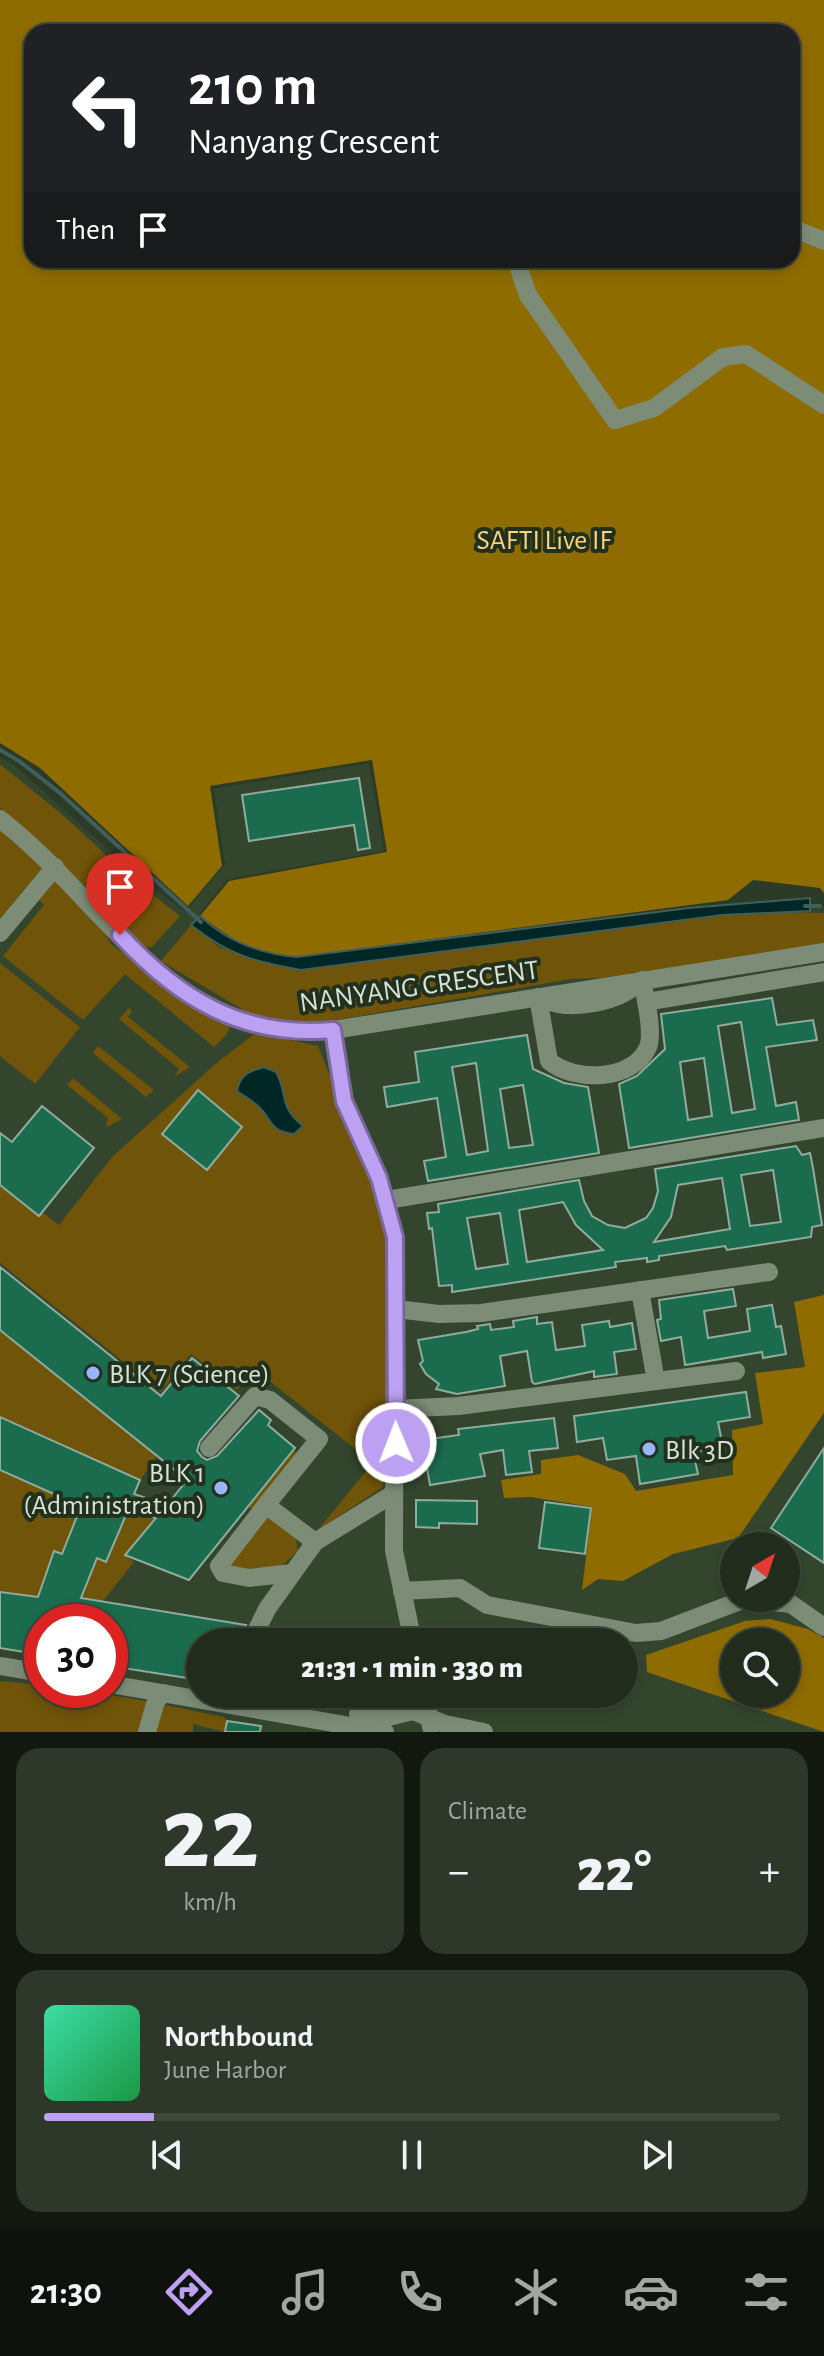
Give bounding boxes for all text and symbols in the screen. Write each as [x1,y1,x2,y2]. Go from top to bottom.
icon: left [56,56,160,160]
text: 210 m [188,59,317,115]
text: Nanyang Crescent [188,124,439,160]
icon: arrive [131,208,175,252]
text: Then [56,215,115,245]
park label: SAFTI Live IF [476,527,612,555]
pin [86,853,154,935]
icon: arrive [98,865,142,909]
street label: NANYANG CRESCENT [298,956,541,1018]
place label: BLK 7 (Science) [109,1361,270,1389]
marker: BLK 7 (Science) [84,1364,102,1382]
position arrow [354,1401,438,1485]
place label: Blk 3D [665,1437,734,1465]
marker: Blk 3D [640,1440,658,1458]
place label: BLK 1 (Administration) [23,1460,205,1520]
marker: BLK 1 (Administration) [212,1479,230,1497]
north arrow [720,1532,800,1612]
map controls [720,1532,800,1708]
speed limit sign: 30 [24,1604,128,1708]
button: search [720,1628,800,1708]
text: 21:31 · 1 min · 330 m [301,1653,523,1683]
text: 22 [161,1783,259,1887]
text: Climate [448,1798,527,1824]
text: 22° [577,1842,652,1902]
text: − [448,1850,469,1894]
text: + [759,1850,780,1894]
text: km/h [183,1889,237,1915]
text: Northbound [164,2022,313,2052]
text: June Harbor [164,2057,286,2083]
icon: previous [145,2133,189,2177]
icon: pause [390,2133,434,2177]
icon: next [635,2133,679,2177]
icon: directions [161,2264,217,2320]
icon: music [277,2264,333,2320]
icon: phone [392,2264,448,2320]
icon: climate [508,2264,564,2320]
icon: car [623,2264,679,2320]
icon: filters [738,2264,794,2320]
text: 21:30 [30,2274,102,2310]

